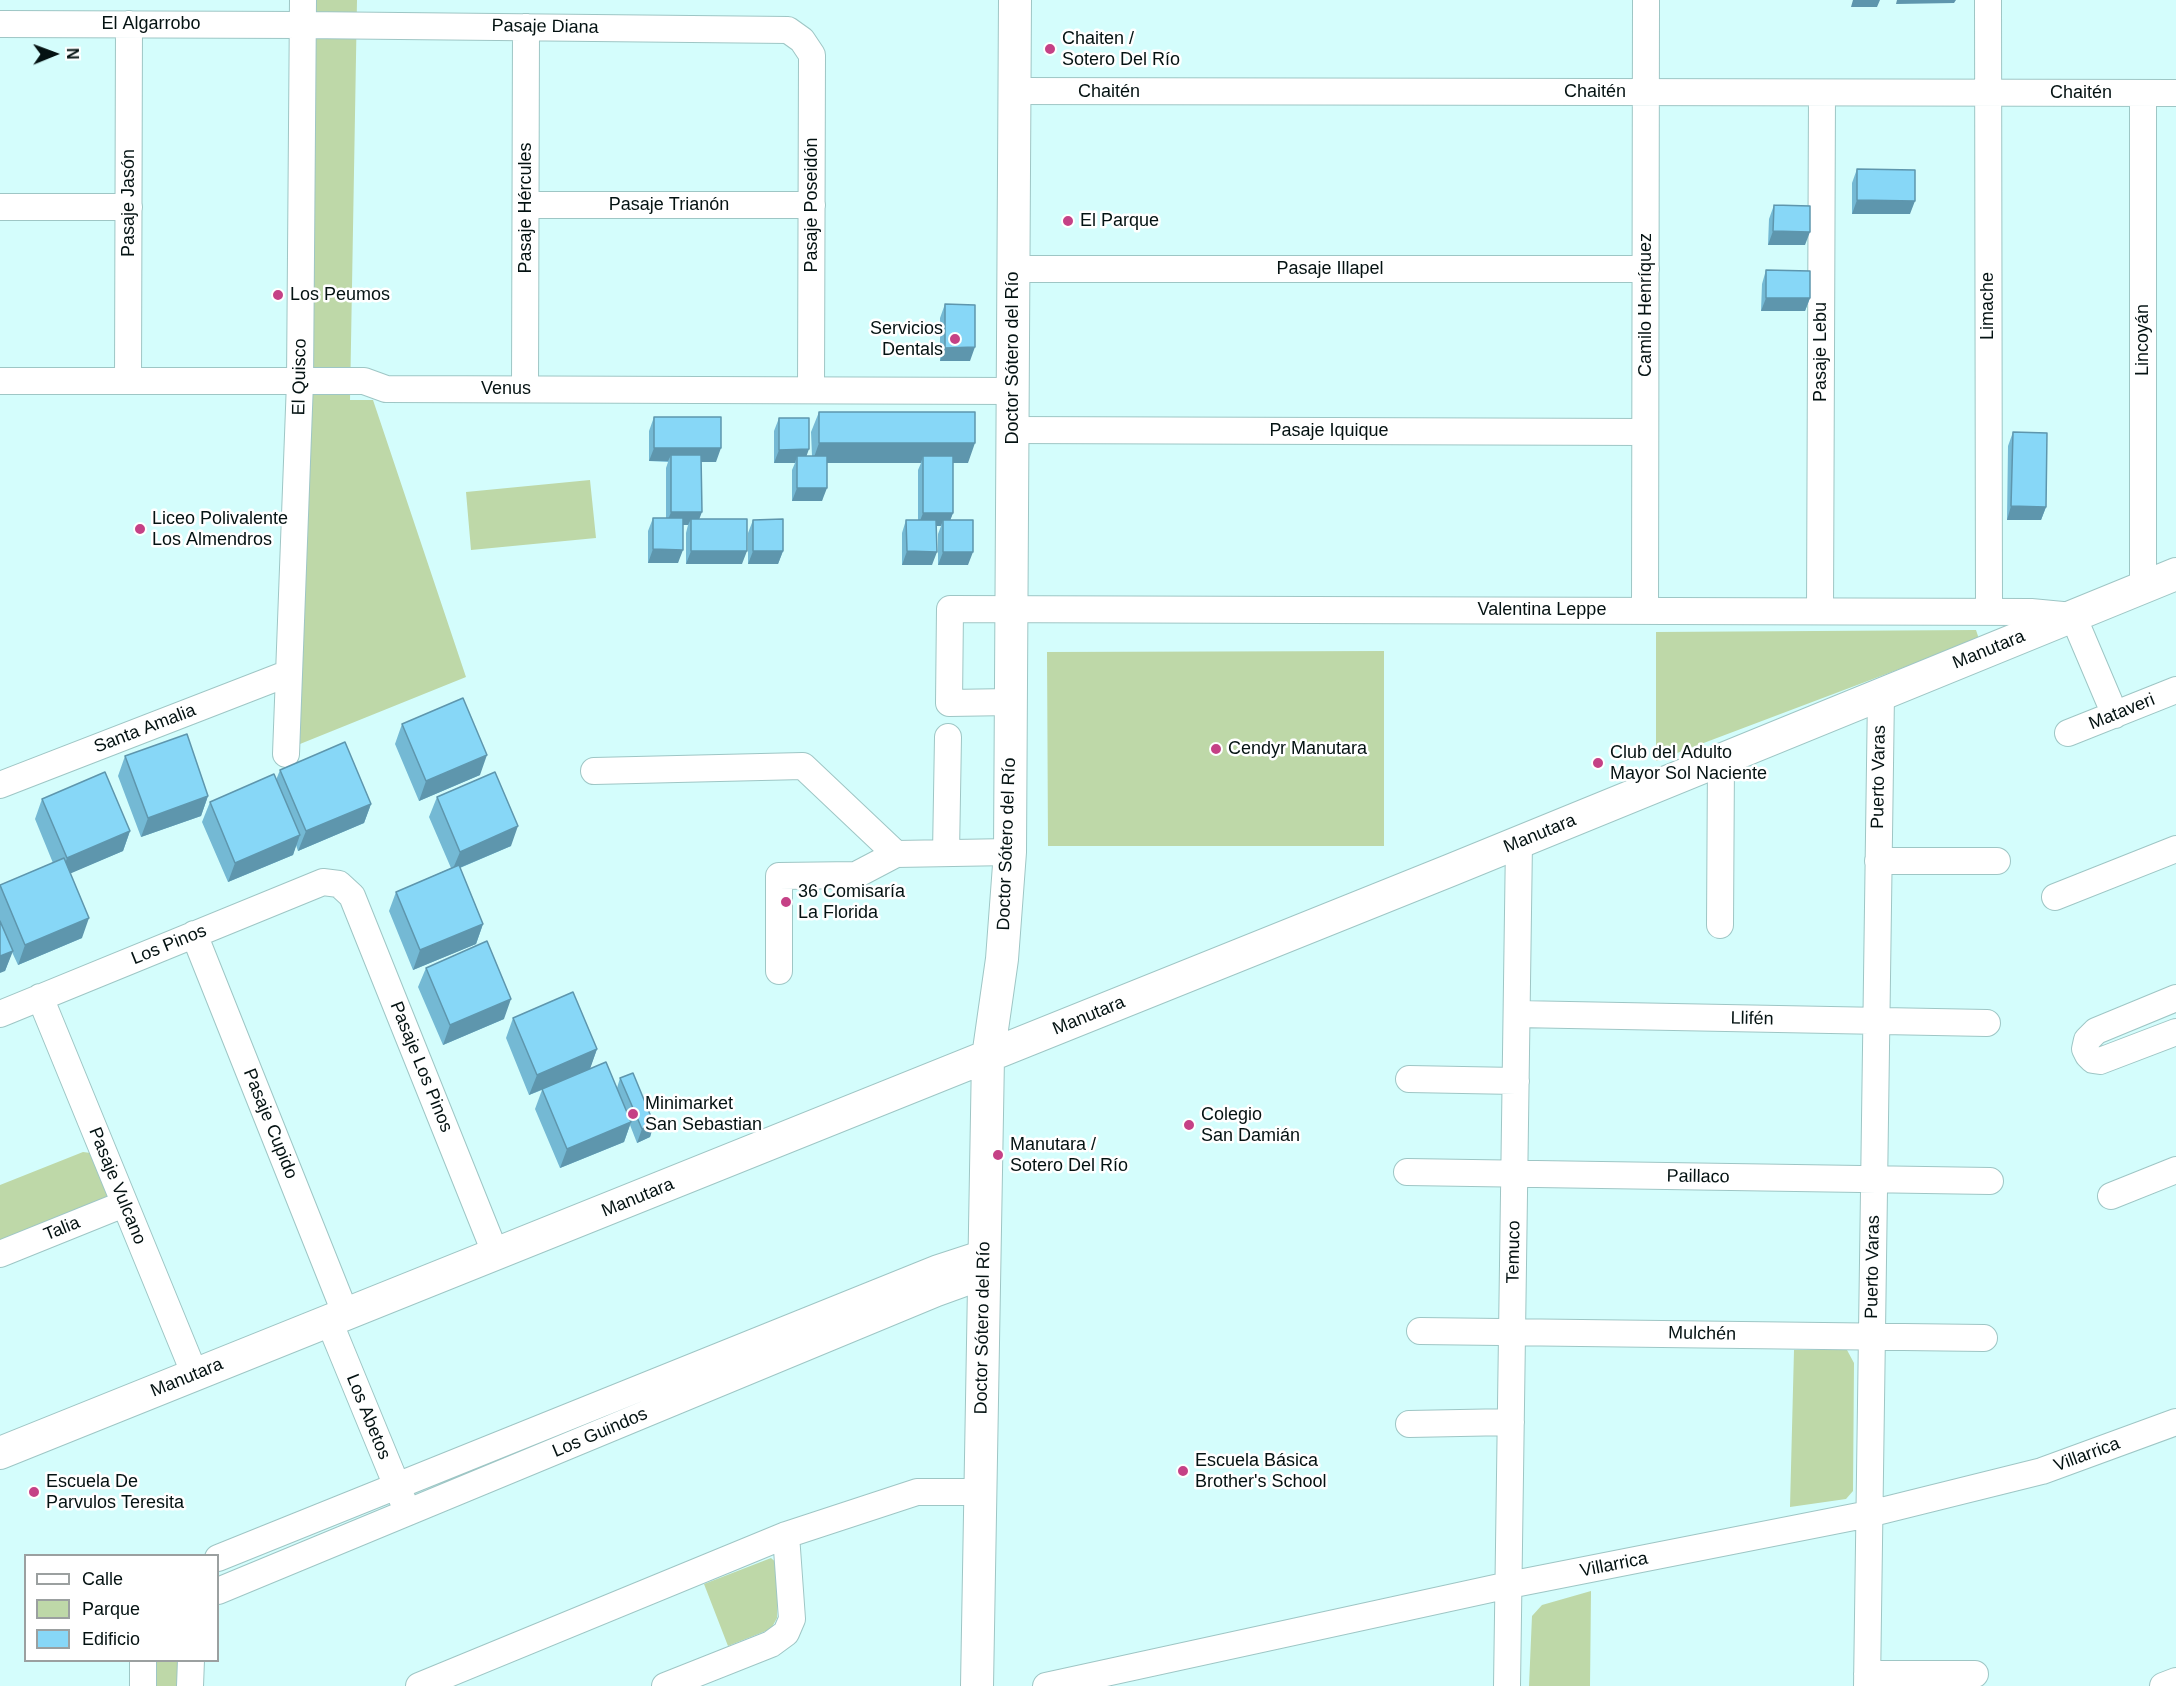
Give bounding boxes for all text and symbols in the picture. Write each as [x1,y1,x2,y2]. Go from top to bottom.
street label: El Algarrobo [101,13,201,35]
street label: Pasaje Diana [491,15,599,39]
north arrow [24,24,84,84]
place label: Chaiten / Sotero Del Río [1062,28,1180,70]
marker: Chaiten / Sotero Del Río [1043,42,1057,56]
text: N [64,48,81,60]
street label: Chaitén [1078,81,1140,103]
street label: Chaitén [1564,81,1626,103]
street label: Chaitén [2050,82,2112,104]
street label: Pasaje Poseidón [801,137,823,273]
street label: Pasaje Hércules [515,142,537,274]
street label: Pasaje Jasón [118,149,140,257]
street label: Pasaje Trianón [609,194,729,216]
place label: El Parque [1080,210,1159,232]
marker: El Parque [1061,214,1075,228]
street label: Camilo Henríquez [1635,233,1657,377]
street label: Pasaje Illapel [1276,258,1384,280]
street label: Doctor Sótero del Río [1002,271,1024,445]
street label: Limache [1977,272,1999,340]
place label: Los Peumos [290,284,390,306]
marker: Los Peumos [271,288,285,302]
street label: Pasaje Lebu [1810,302,1832,402]
street label: Lincoyán [2132,304,2154,376]
place label: Servicios Dentals [870,318,943,360]
marker: Servicios Dentals [948,332,962,346]
street label: El Quisco [289,338,311,416]
street label: Venus [481,378,531,400]
street label: Pasaje Iquique [1269,420,1389,442]
place label: Liceo Polivalente Los Almendros [152,508,288,550]
marker: Liceo Polivalente Los Almendros [133,522,147,536]
street label: Valentina Leppe [1478,599,1606,621]
street label: Manutara [1950,626,2028,674]
street label: Mataveri [2086,689,2158,735]
street label: Santa Amalia [91,700,199,758]
street label: Puerto Varas [1867,725,1891,829]
place label: Cendyr Manutara [1228,738,1367,760]
marker: Cendyr Manutara [1209,742,1223,756]
place label: Club del Adulto Mayor Sol Naciente [1610,742,1767,784]
marker: Club del Adulto Mayor Sol Naciente [1591,756,1605,770]
street label: Doctor Sótero del Río [993,757,1021,931]
street label: Manutara [1501,810,1579,858]
place label: 36 Comisaría La Florida [798,881,905,924]
marker: 36 Comisaría La Florida [779,895,793,909]
street label: Los Pinos [128,920,210,970]
street label: Manutara [1050,992,1128,1040]
street label: Pasaje Los Pinos [385,998,457,1136]
street label: Llifén [1730,1008,1774,1030]
street label: Pasaje Cupido [238,1066,302,1182]
place label: Minimarket San Sebastian [645,1093,762,1136]
place label: Colegio San Damián [1201,1104,1300,1146]
marker: Minimarket San Sebastian [626,1107,640,1121]
marker: Colegio San Damián [1182,1118,1196,1132]
street label: Pasaje Vulcano [84,1124,150,1248]
place label: Manutara / Sotero Del Río [1010,1134,1128,1176]
marker: Manutara / Sotero Del Río [991,1148,1005,1162]
street label: Paillaco [1666,1166,1730,1188]
street label: Manutara [599,1174,677,1222]
street label: Talia [41,1212,83,1246]
street label: Puerto Varas [1861,1215,1885,1319]
street label: Temuco [1503,1220,1525,1284]
street label: Doctor Sótero del Río [971,1241,995,1415]
street label: Mulchén [1668,1323,1736,1345]
street label: Manutara [148,1354,226,1402]
street label: Los Abetos [341,1371,395,1463]
street label: Los Guindos [549,1403,651,1463]
street label: Villarrica [2051,1433,2123,1477]
place label: Escuela Básica Brother's School [1195,1450,1327,1492]
marker: Escuela Básica Brother's School [1176,1464,1190,1478]
place label: Escuela De Parvulos Teresita [46,1471,184,1514]
marker: Escuela De Parvulos Teresita [27,1485,41,1499]
street label: Villarrica [1578,1548,1650,1582]
legend [24,1554,219,1662]
text: Calle [82,1569,123,1589]
text: Parque [82,1599,140,1619]
text: Edificio [82,1629,140,1649]

